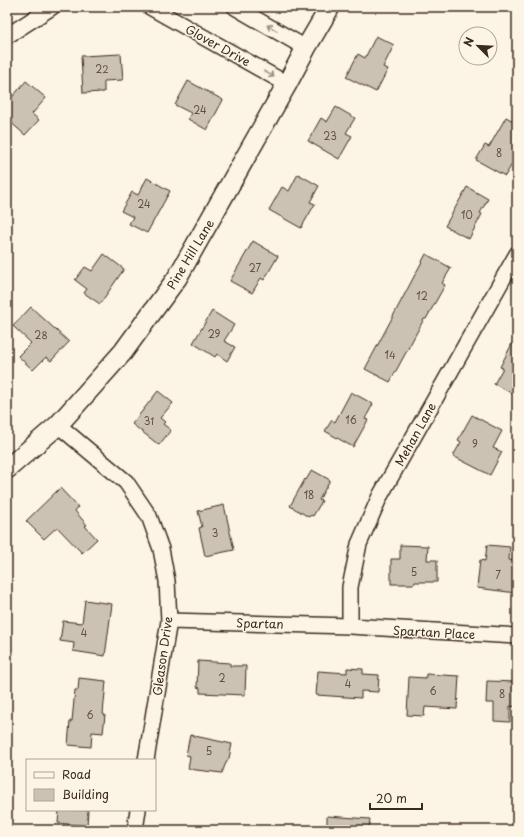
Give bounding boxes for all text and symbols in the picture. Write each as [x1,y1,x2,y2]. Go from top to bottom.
street label: Glover Drive [182,20,254,70]
one-way arrow [266,24,278,32]
north arrow [458,26,498,66]
text: N [459,34,478,49]
house number: 22 [95,61,109,76]
one-way arrow [263,70,275,78]
house number: 24 [193,102,207,117]
house number: 23 [323,128,337,143]
house number: 8 [496,145,502,160]
house number: 24 [137,196,151,211]
house number: 10 [461,207,473,222]
street label: Pine Hill Lane [162,215,218,292]
house number: 27 [249,260,262,275]
house number: 12 [416,288,428,303]
house number: 29 [208,326,221,341]
house number: 28 [34,327,48,342]
house number: 14 [384,347,396,362]
street label: Mehan Lane [390,398,440,469]
house number: 16 [345,412,357,427]
house number: 31 [144,413,154,428]
house number: 9 [472,436,478,451]
house number: 18 [304,487,314,502]
house number: 3 [212,525,218,540]
house number: 5 [411,564,417,579]
house number: 7 [495,567,501,582]
street label: Spartan [236,613,284,633]
street label: Gleason Drive [148,615,176,697]
street label: Spartan Place [392,621,476,643]
house number: 4 [81,625,88,640]
house number: 2 [218,670,226,685]
house number: 4 [345,676,352,691]
house number: 6 [429,683,437,698]
house number: 8 [499,686,505,701]
house number: 6 [86,707,94,722]
house number: 5 [206,743,212,758]
legend [26,759,156,811]
text: Road [62,765,91,783]
text: Building [62,785,109,803]
scale bar [370,785,422,811]
text: 20 m [376,789,407,807]

